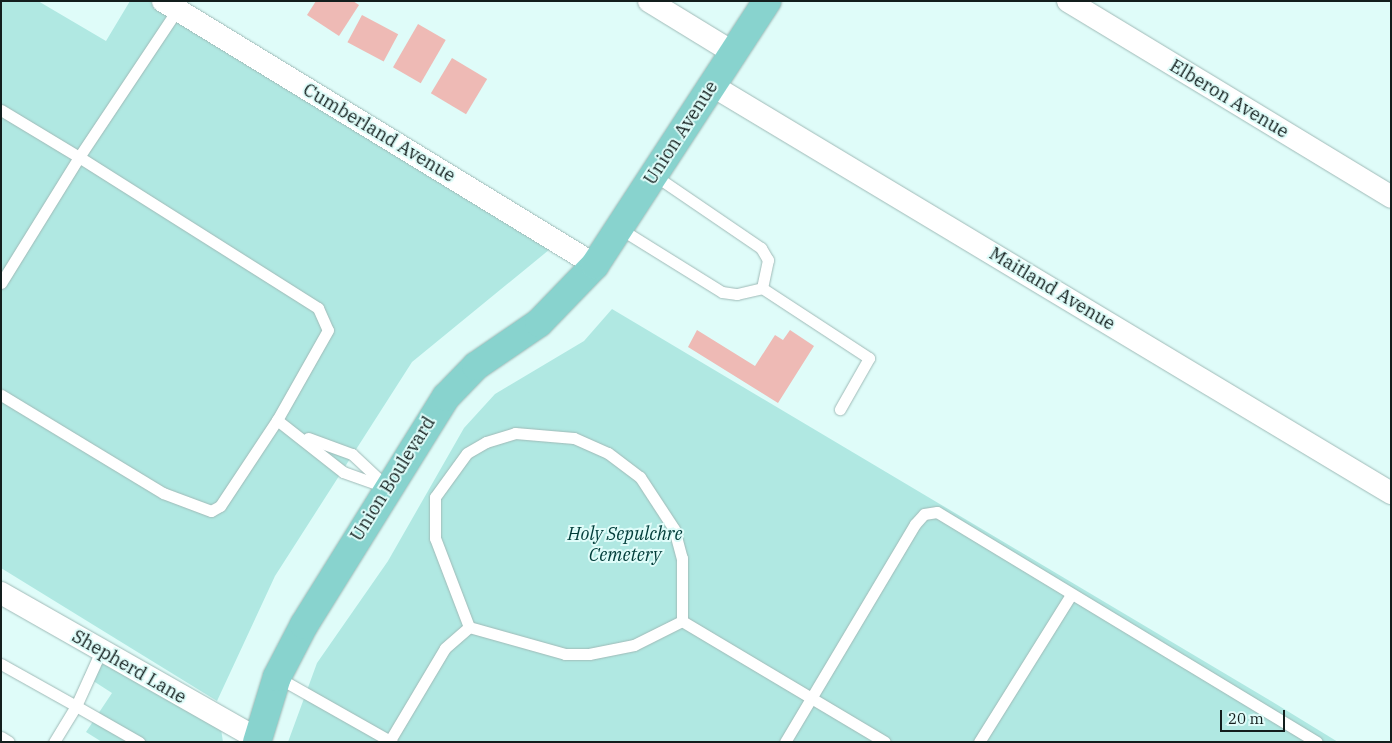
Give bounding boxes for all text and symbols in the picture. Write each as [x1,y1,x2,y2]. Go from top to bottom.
street label: Elberon Avenue [1166,55,1292,143]
street label: Union Avenue [639,77,723,189]
street label: Cumberland Avenue [299,79,459,187]
street label: Maitland Avenue [985,243,1119,335]
street label: Union Boulevard [346,413,440,545]
park label: Holy Sepulchre Cemetery [567,524,683,566]
street label: Shepherd Lane [68,626,190,708]
scale bar [1222,700,1287,732]
text: 20 m [1228,709,1264,728]

